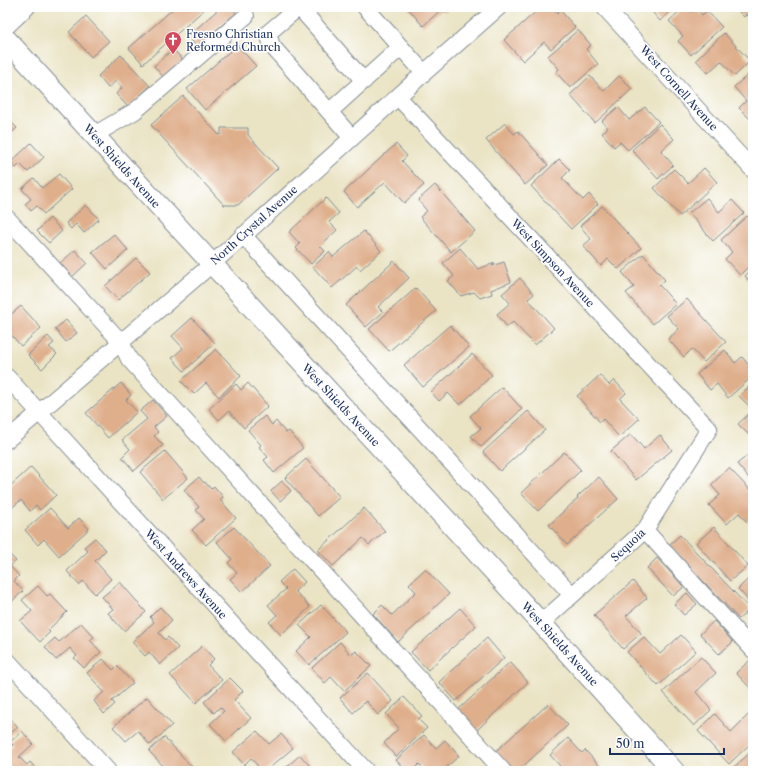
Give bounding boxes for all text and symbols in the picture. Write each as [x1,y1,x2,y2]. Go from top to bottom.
place label: Fresno Christian Reformed Church [186,27,281,54]
church icon: Fresno Christian Reformed Church [163,30,183,55]
street label: West Cornell Avenue [636,42,721,133]
street label: West Shields Avenue [80,120,163,211]
street label: North Crystal Avenue [208,182,300,268]
street label: West Simpson Avenue [508,215,598,310]
street label: West Shields Avenue [298,360,383,449]
street label: Sequoia [608,525,648,564]
street label: West Andrews Avenue [141,526,230,622]
street label: West Shields Avenue [518,598,601,689]
scale bar [610,730,724,756]
text: 50 m [616,736,645,751]

